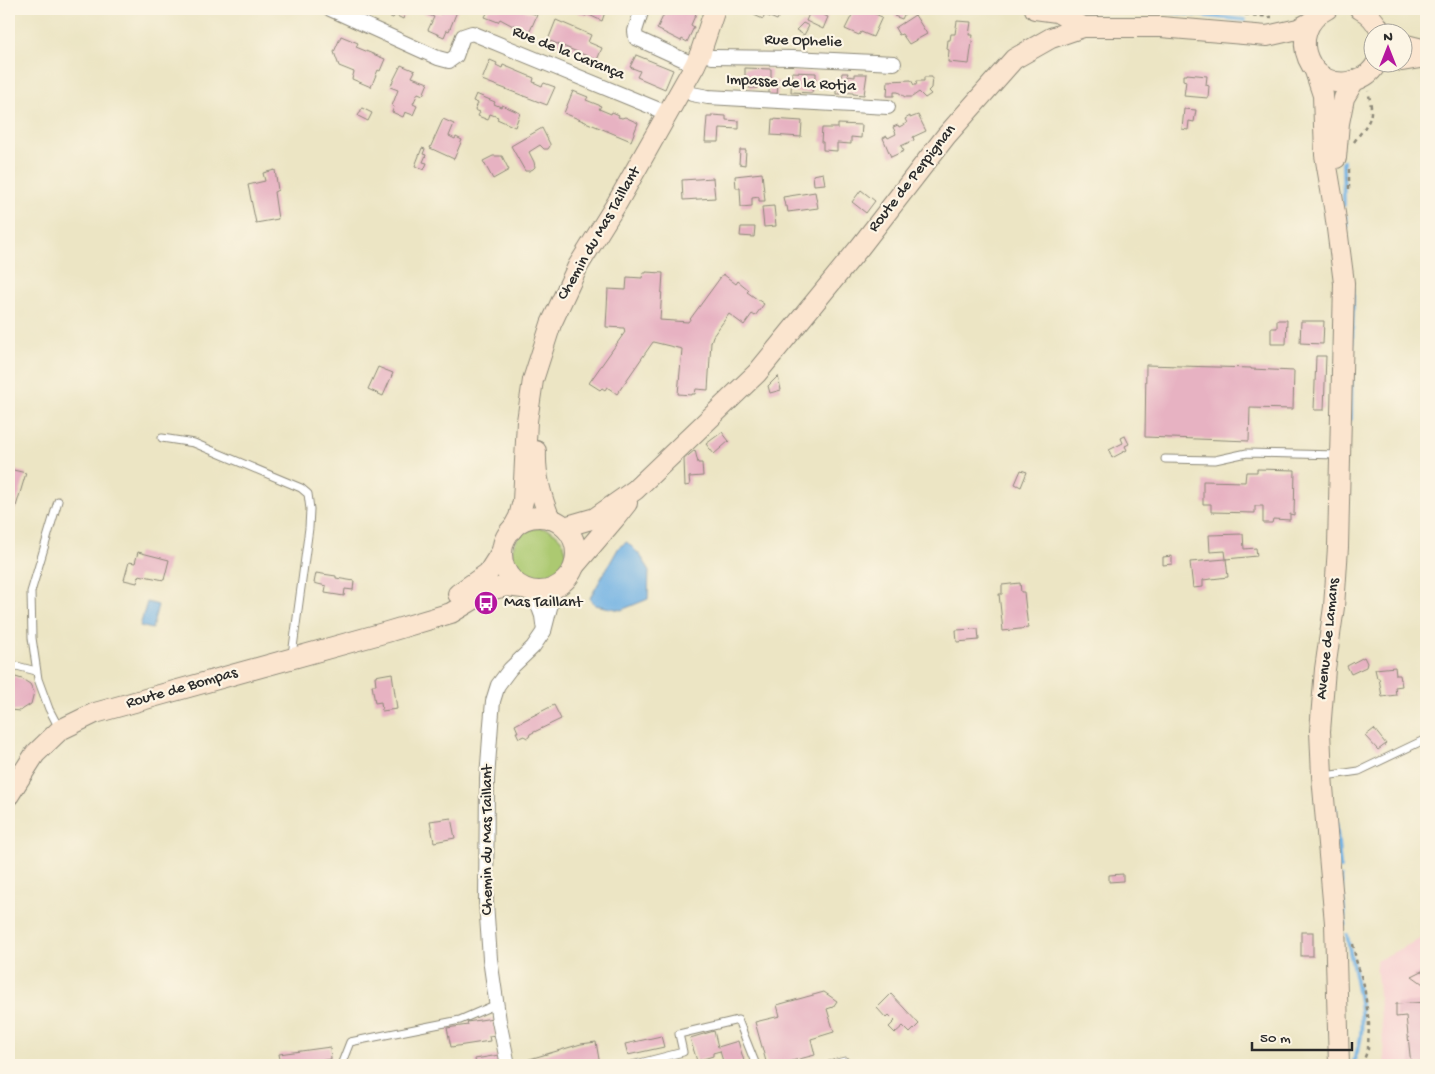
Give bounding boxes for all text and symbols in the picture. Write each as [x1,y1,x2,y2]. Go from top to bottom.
north arrow [1362,22,1412,72]
street label: Rue de la Carança [509,23,628,86]
text: N [1383,29,1393,46]
street label: Rue Ophelie [764,31,843,53]
street label: Impasse de la Rotja [726,71,858,97]
street label: Route de Perpignan [865,121,961,237]
street label: Chemin du Mas Taillant [554,163,647,304]
street label: Avenue de Lamans [1313,576,1345,701]
bus stop icon: Mas Taillant [473,590,499,616]
place label: Mas Taillant [504,594,584,613]
street label: Route de Bompas [124,664,241,714]
street label: Chemin du Mas Taillant [479,763,498,915]
scale bar [1252,1019,1352,1051]
text: 50 m [1260,1030,1291,1048]

